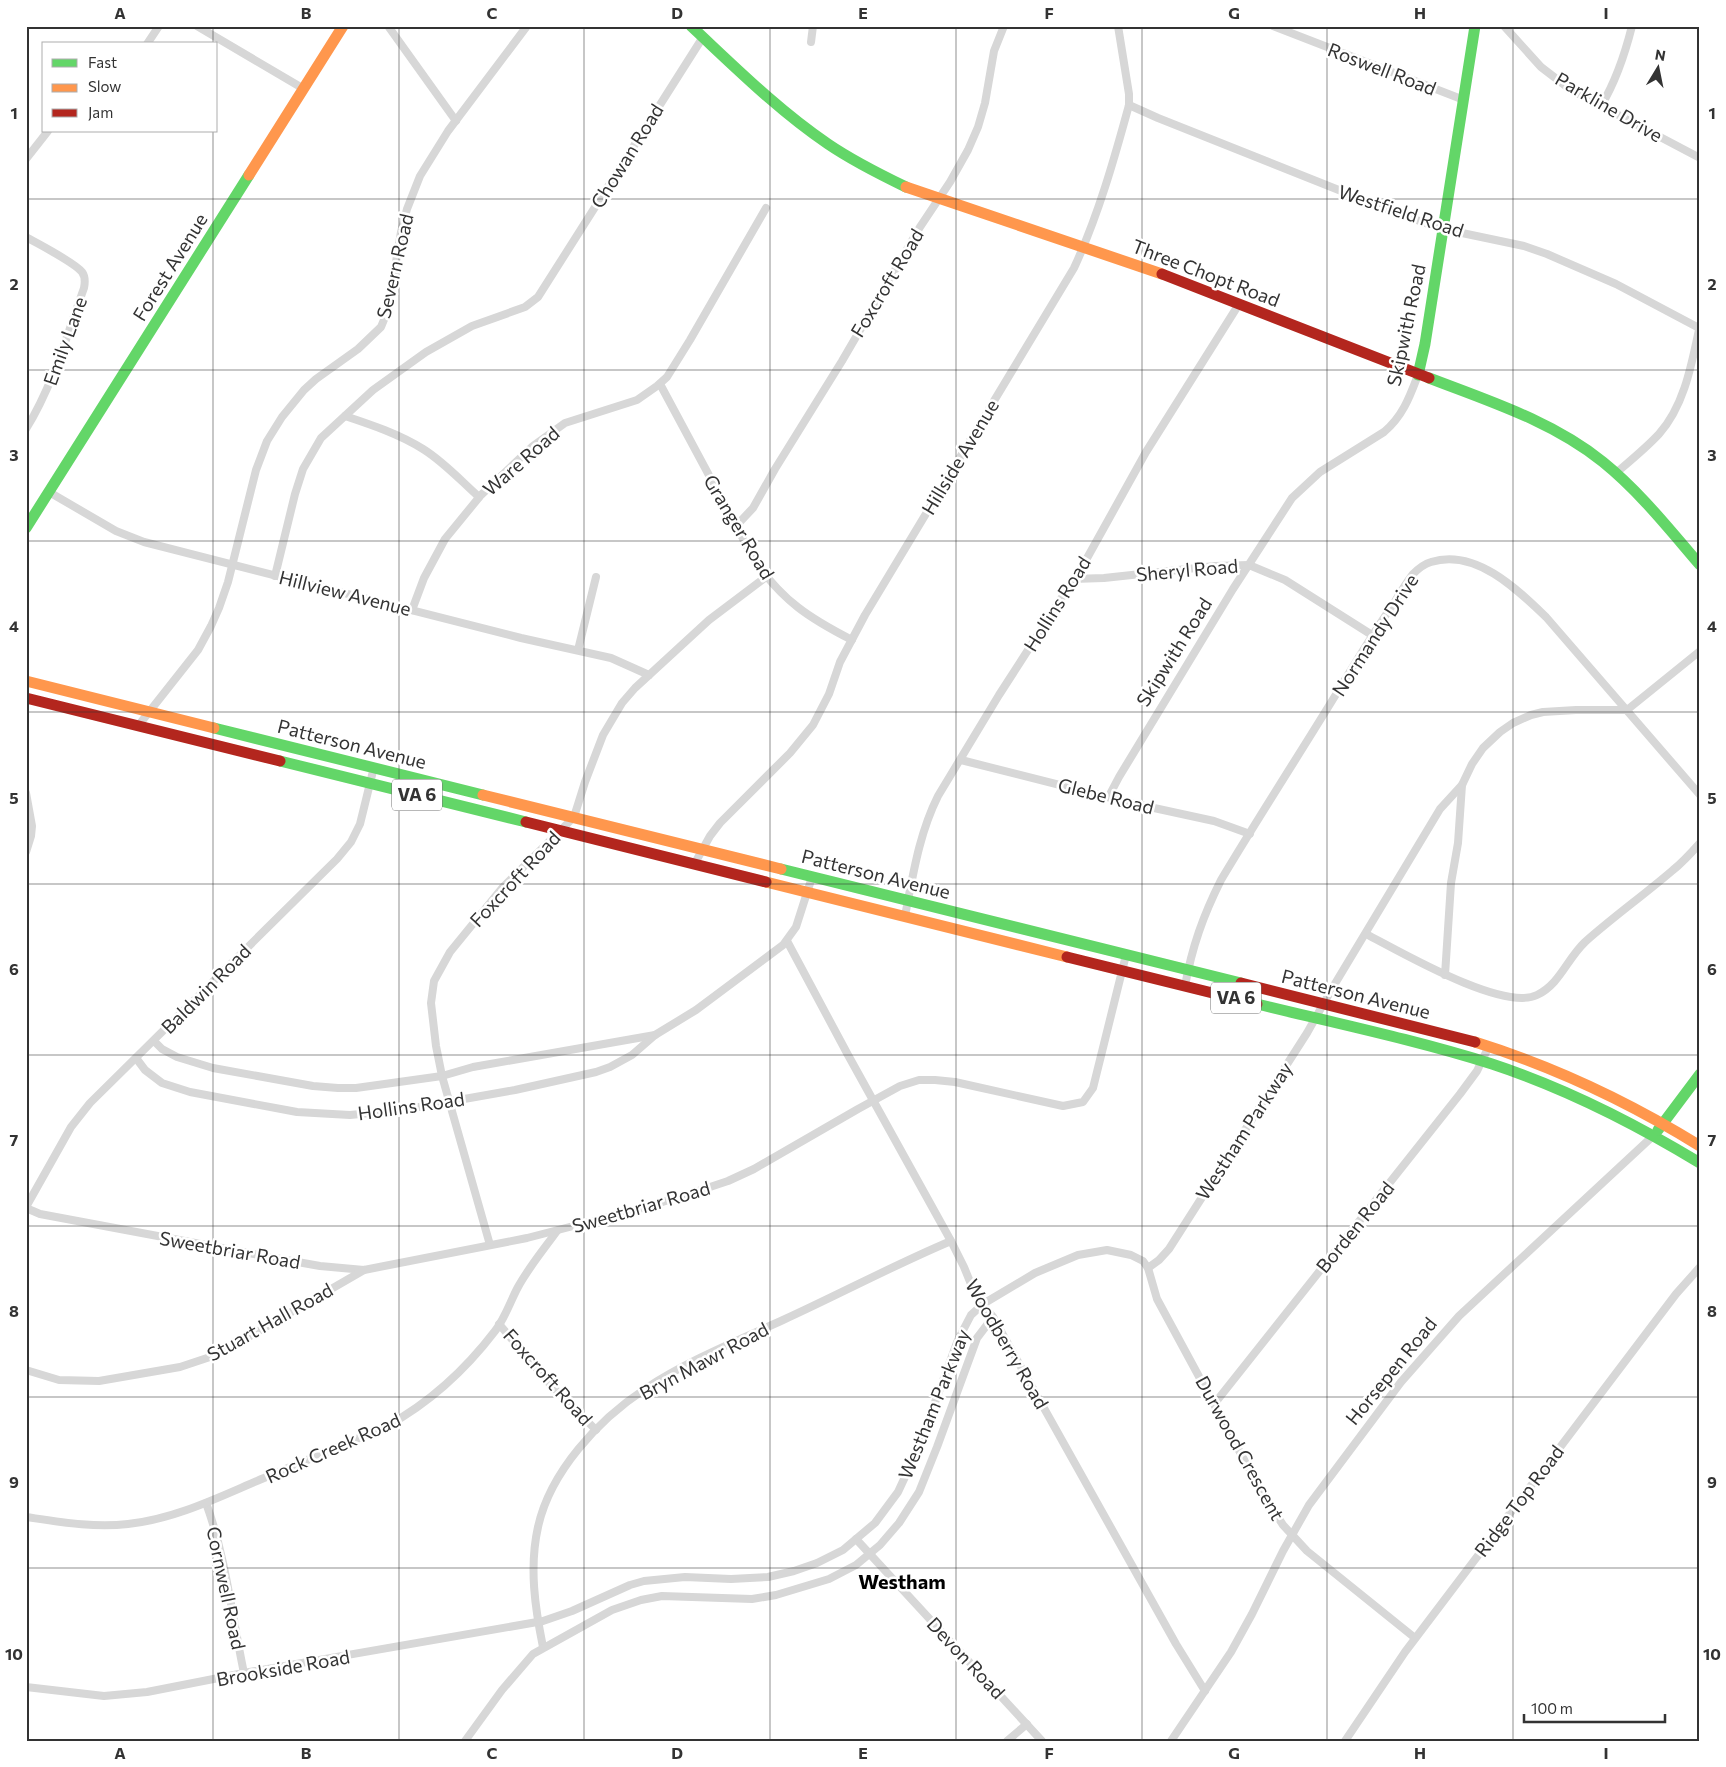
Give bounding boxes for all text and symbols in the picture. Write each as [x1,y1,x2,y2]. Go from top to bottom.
text: A [114,3,126,22]
text: B [301,3,312,22]
text: C [487,3,498,22]
text: D [671,3,683,22]
text: E [858,3,868,22]
text: F [1044,3,1054,22]
text: G [1228,3,1240,22]
text: H [1414,3,1426,22]
text: I [1603,3,1609,22]
street label: Roswell Road [1325,37,1440,100]
legend [42,42,218,132]
north arrow [1634,42,1684,92]
text: N [1654,45,1667,64]
text: Fast [88,53,117,71]
street label: Parkline Drive [1552,67,1667,147]
text: Slow [88,77,121,95]
street label: Chowan Road [585,99,668,212]
text: 1 [10,103,18,122]
text: Jam [88,103,113,121]
text: 1 [1708,103,1716,122]
street label: Westfield Road [1335,179,1467,242]
street label: Forest Avenue [127,209,212,325]
street label: Severn Road [371,211,418,321]
street label: Foxcroft Road [845,224,928,341]
street label: Three Chopt Road [1129,234,1283,311]
street label: Skipwith Road [1381,262,1430,388]
text: 2 [9,274,19,293]
text: 2 [1707,274,1717,293]
street label: Emily Lane [38,293,91,388]
street label: Hillside Avenue [916,395,1003,519]
street label: Ware Road [478,421,564,500]
text: 3 [9,445,19,464]
text: 3 [1707,445,1717,464]
street label: Granger Road [699,470,780,583]
street label: Hollins Road [1018,552,1095,655]
street label: Sheryl Road [1135,554,1239,585]
street label: Hillview Avenue [277,565,414,620]
street label: Normandy Drive [1327,569,1423,700]
street label: Skipwith Road [1131,593,1216,710]
text: 4 [9,616,19,635]
text: 4 [1707,616,1717,635]
street label: Patterson Avenue [275,714,429,773]
street label: Glebe Road [1056,772,1156,819]
road number: VA 6 [392,780,442,810]
text: 5 [9,788,19,807]
text: 5 [1707,788,1717,807]
street label: Foxcroft Road [465,826,565,931]
street label: Patterson Avenue [799,844,953,903]
street label: Baldwin Road [156,939,255,1038]
text: 6 [9,959,19,978]
text: 6 [1707,959,1717,978]
street label: Patterson Avenue [1279,964,1433,1023]
road number: VA 6 [1211,982,1261,1014]
street label: Westham Parkway [1190,1057,1297,1204]
street label: Hollins Road [356,1087,466,1124]
text: 7 [10,1130,19,1149]
text: 7 [1708,1130,1717,1149]
street label: Sweetbriar Road [569,1176,713,1237]
street label: Borden Road [1311,1176,1398,1277]
street label: Sweetbriar Road [158,1226,302,1273]
street label: Woodberry Road [961,1275,1054,1413]
street label: Stuart Hall Road [203,1278,337,1366]
text: 8 [9,1301,19,1320]
text: 8 [1707,1301,1717,1320]
street label: Horsepen Road [1340,1312,1441,1429]
street label: Bryn Mawr Road [635,1317,772,1404]
street label: Foxcroft Road [499,1324,598,1430]
street label: Westham Parkway [893,1325,974,1482]
street label: Durwood Crescent [1191,1372,1290,1524]
street label: Rock Creek Road [262,1407,404,1488]
street label: Ridge Top Road [1469,1440,1568,1561]
text: 9 [9,1472,19,1491]
text: 9 [1707,1472,1717,1491]
street label: Cornwell Road [202,1524,251,1652]
district label: Westham [858,1569,946,1593]
street label: Devon Road [923,1612,1010,1703]
text: 10 [5,1644,23,1663]
street label: Brookside Road [214,1644,351,1691]
text: 10 [1703,1644,1721,1663]
scale bar [1524,1692,1665,1724]
text: 100 m [1531,1699,1573,1717]
text: A [114,1743,126,1762]
text: B [301,1743,312,1762]
text: C [487,1743,498,1762]
text: D [671,1743,683,1762]
text: E [858,1743,868,1762]
text: F [1044,1743,1054,1762]
text: G [1228,1743,1240,1762]
text: H [1414,1743,1426,1762]
text: I [1603,1743,1609,1762]

